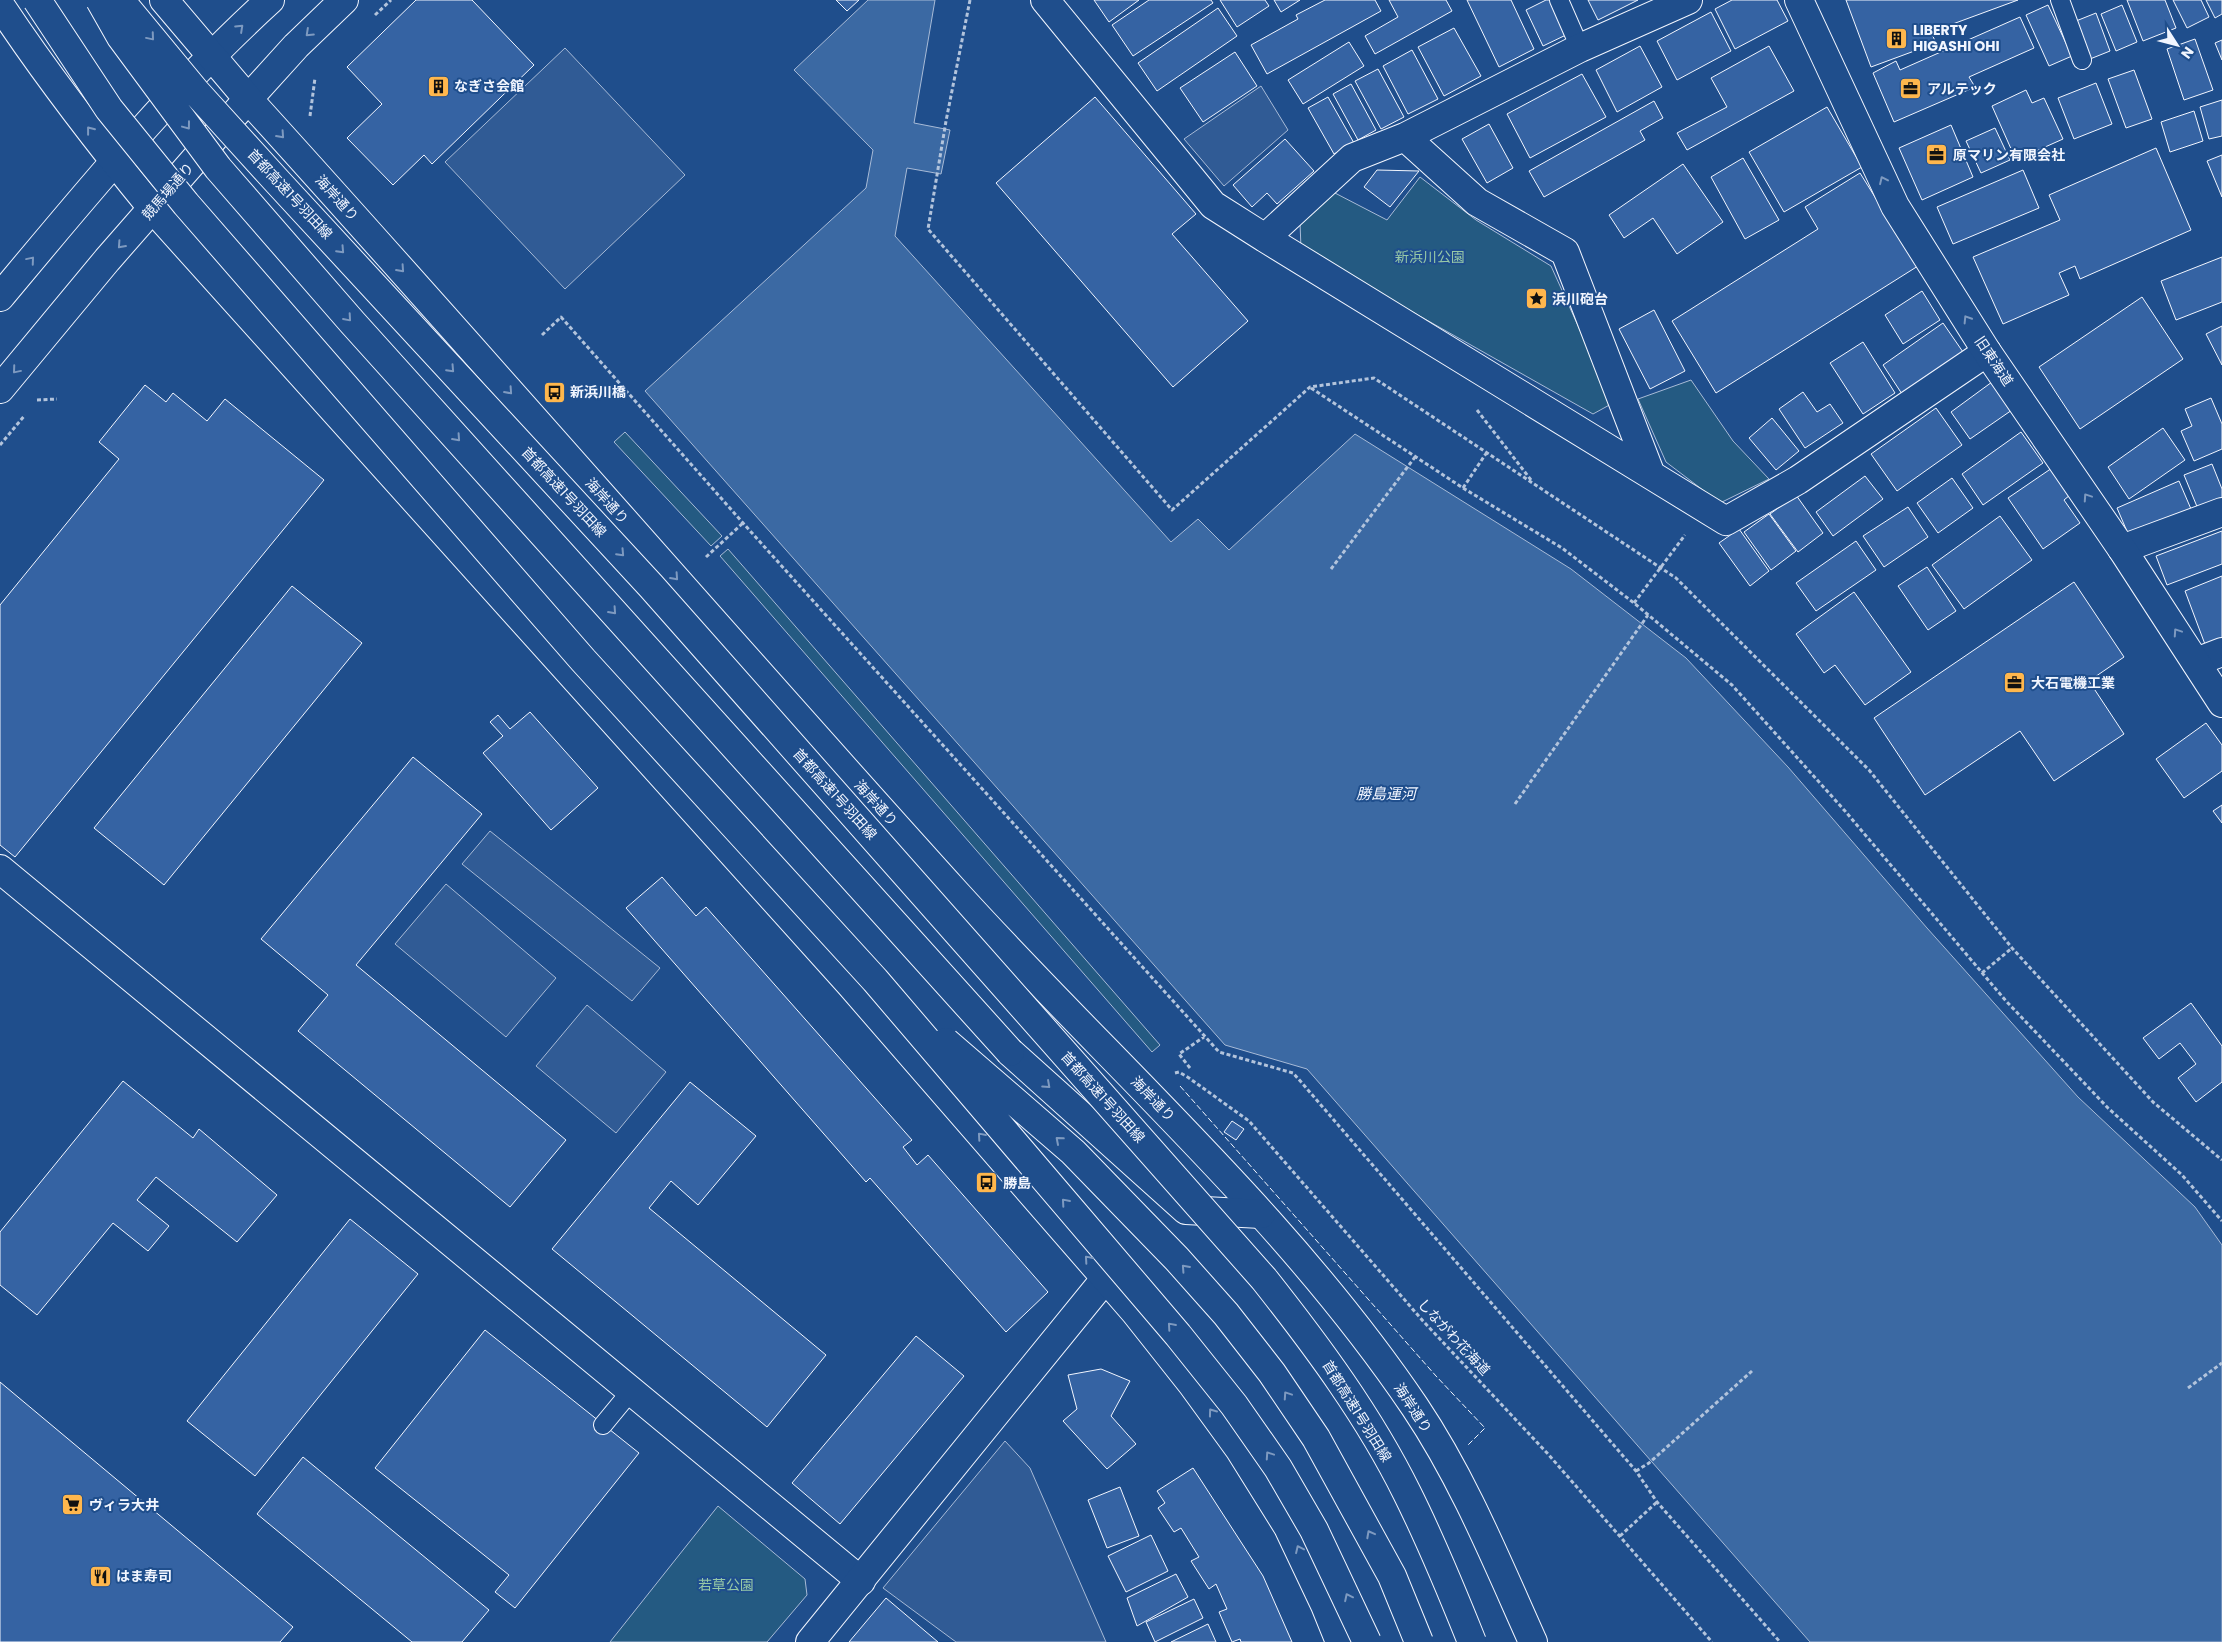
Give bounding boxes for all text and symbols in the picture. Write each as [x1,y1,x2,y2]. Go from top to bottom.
place label: LIBERTY HIGASHI OHI [1913,20,2000,56]
north arrow [2152,20,2202,70]
one-way arrow [234,25,243,34]
building icon: LIBERTY HIGASHI OHI [1885,26,1909,50]
one-way arrow [305,27,314,36]
one-way arrow [145,32,154,41]
text: N [2176,43,2199,63]
building icon: なぎさ会館 [426,74,450,98]
place label: なぎさ会館 [454,76,524,96]
office icon: アルテック [1899,77,1923,101]
place label: アルテック [1927,79,1997,99]
one-way arrow [181,120,190,130]
one-way arrow [87,127,95,136]
one-way arrow [275,130,284,139]
office icon: 原マリン有限会社 [1925,143,1949,167]
street label: 首都高速1号羽田線 [243,145,337,243]
place label: 原マリン有限会社 [1953,145,2065,165]
street label: 競馬場通り [137,158,199,224]
street label: 海岸通り [311,171,363,225]
one-way arrow [1879,176,1889,185]
one-way arrow [118,239,126,248]
one-way arrow [335,244,344,253]
park label: 新浜川公園 [1395,247,1465,267]
one-way arrow [26,256,35,265]
one-way arrow [395,264,404,273]
place icon: 浜川砲台 [1524,287,1548,311]
place label: 浜川砲台 [1552,289,1608,309]
one-way arrow [342,312,351,321]
one-way arrow [1963,315,1973,324]
street label: 旧東海道 [1970,332,2018,390]
one-way arrow [13,364,22,373]
one-way arrow [445,364,454,373]
bus stop icon: 新浜川橋 [542,380,566,404]
place label: 新浜川橋 [570,382,626,402]
one-way arrow [503,385,512,394]
one-way arrow [451,433,460,442]
street label: 首都高速1号羽田線 [517,443,611,541]
street label: 海岸通り [581,474,633,528]
one-way arrow [2083,494,2093,503]
one-way arrow [615,547,624,556]
one-way arrow [669,572,678,581]
one-way arrow [607,606,616,615]
one-way arrow [2174,629,2183,638]
office icon: 大石電機工業 [2003,671,2027,695]
place label: 大石電機工業 [2031,673,2115,693]
street label: 首都高速1号羽田線 [789,744,881,844]
street label: 海岸通り [850,776,902,830]
water label: 勝島運河 [1356,783,1419,804]
street label: 首都高速1号羽田線 [1057,1047,1149,1147]
street label: 海岸通り [1126,1072,1180,1126]
one-way arrow [1041,1079,1050,1088]
one-way arrow [979,1133,987,1142]
one-way arrow [1056,1137,1065,1146]
bus stop icon: 勝島 [975,1171,999,1195]
place label: 勝島 [1003,1173,1031,1193]
one-way arrow [1062,1199,1071,1208]
one-way arrow [1085,1256,1094,1265]
one-way arrow [1182,1265,1191,1274]
street label: しながわ花海道 [1413,1294,1495,1380]
one-way arrow [1168,1323,1177,1332]
street label: 首都高速1号羽田線 [1318,1356,1396,1466]
street label: 海岸通り [1389,1379,1437,1437]
one-way arrow [1284,1391,1293,1400]
one-way arrow [1209,1408,1218,1418]
one-way arrow [1266,1452,1275,1461]
supermarket icon: ヴィラ大井 [61,1493,85,1517]
place label: ヴィラ大井 [89,1495,159,1515]
one-way arrow [1366,1530,1376,1539]
one-way arrow [1294,1545,1305,1554]
restaurant icon: はま寿司 [88,1564,112,1588]
place label: はま寿司 [116,1566,172,1586]
park label: 若草公園 [698,1575,754,1595]
one-way arrow [1344,1594,1354,1603]

